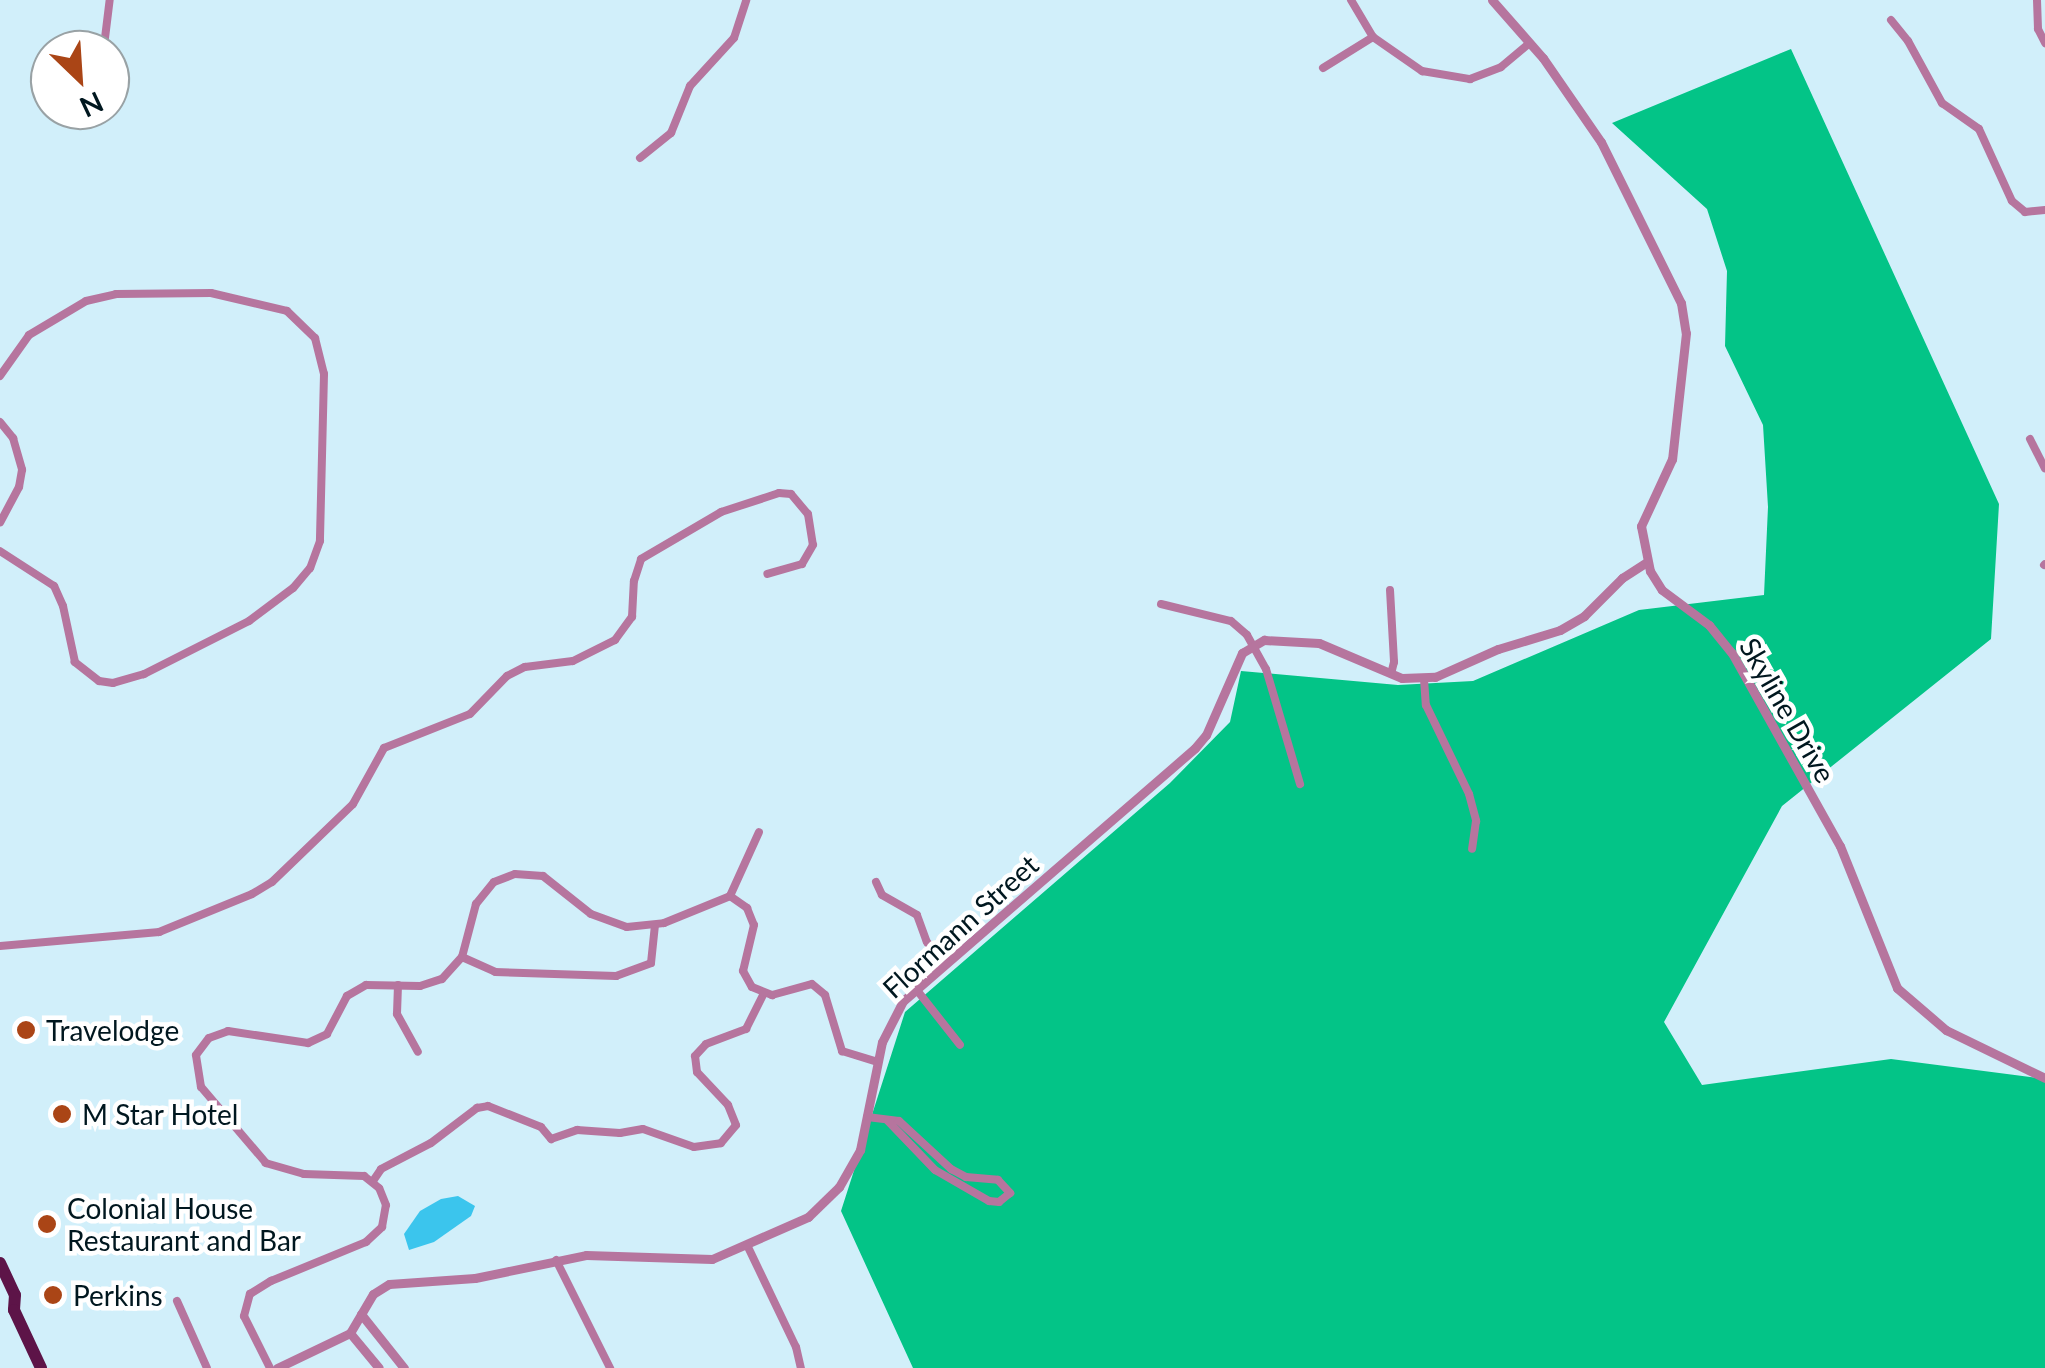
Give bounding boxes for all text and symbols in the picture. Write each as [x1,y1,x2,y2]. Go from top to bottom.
north arrow [30,30,130,130]
text: N [75,85,109,125]
street label: Skyline Drive [1733,632,1843,788]
street label: Flormann Street [875,847,1045,1005]
place label: Travelodge [46,1013,179,1047]
marker: Travelodge [15,1019,37,1041]
place label: M Star Hotel [82,1097,239,1131]
marker: M Star Hotel [51,1103,73,1125]
place label: Colonial House Restaurant and Bar [67,1191,301,1257]
marker: Colonial House Restaurant and Bar [36,1213,58,1235]
place label: Perkins [73,1278,163,1312]
marker: Perkins [42,1284,64,1306]

